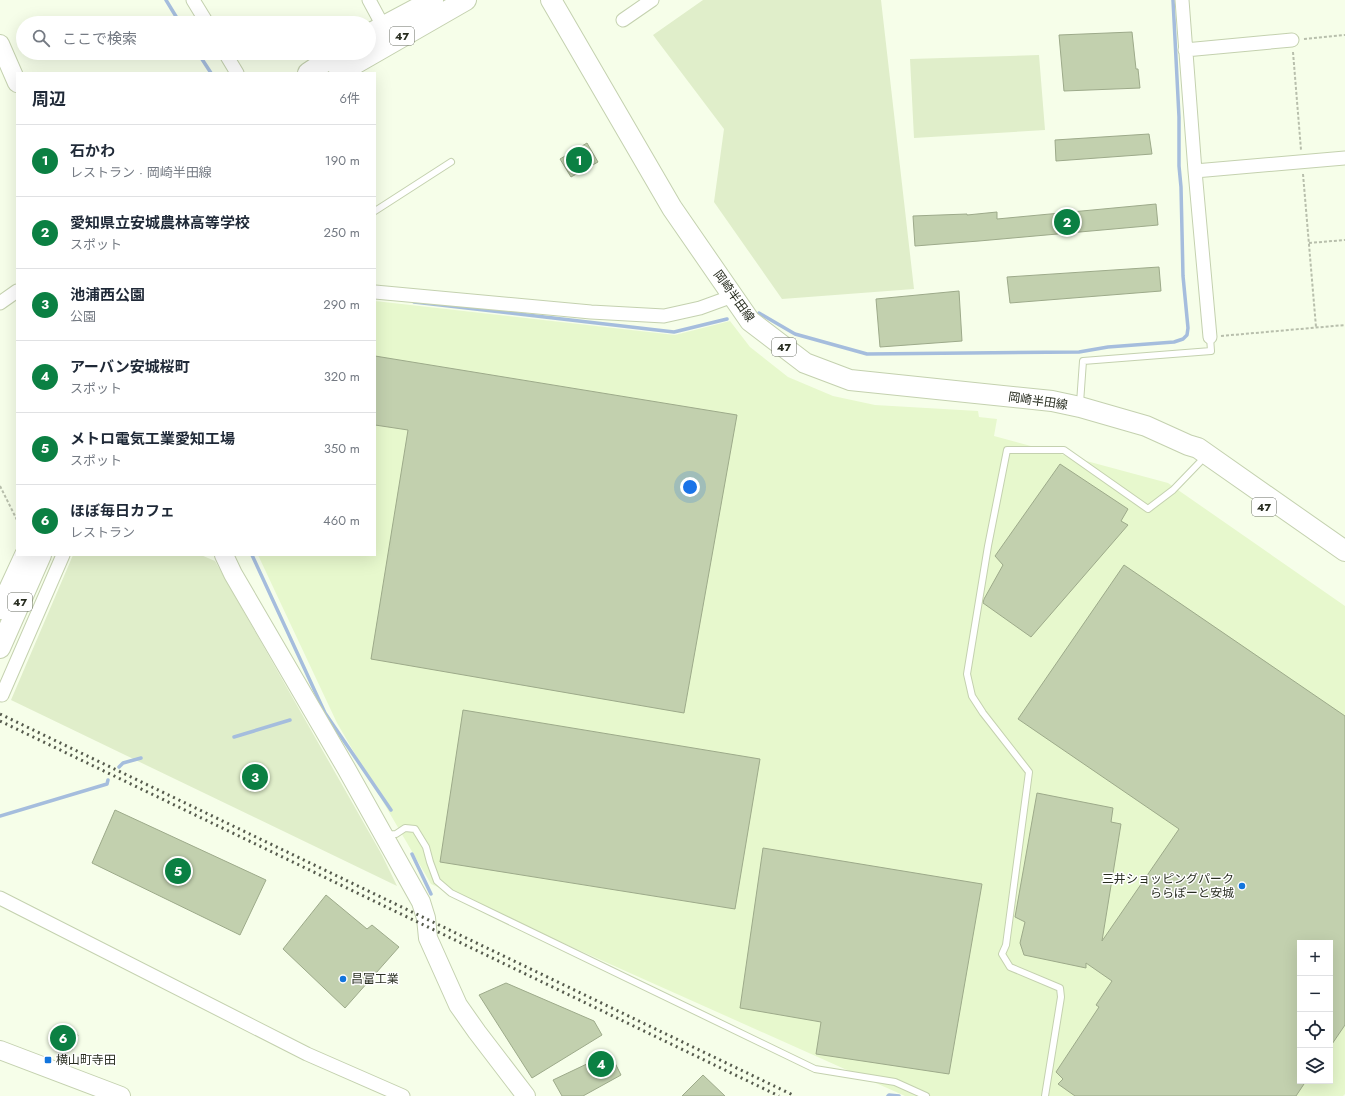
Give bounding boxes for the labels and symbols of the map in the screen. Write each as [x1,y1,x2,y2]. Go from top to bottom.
road number: 47 [390,27,414,45]
pin: 1 [566,145,592,175]
pin: 2 [1054,207,1080,237]
street label: 岡崎半田線 [709,266,759,326]
road number: 47 [772,338,796,356]
street label: 岡崎半田線 [1007,388,1069,414]
your location [680,477,700,497]
road number: 47 [1252,498,1276,516]
road number: 47 [8,593,32,611]
pin: 3 [242,762,268,792]
pin: 5 [165,856,191,886]
place label: 三井ショッピングパーク ららぽーと安城 [1102,870,1234,902]
marker: 三井ショッピングパーク ららぽーと安城 [1237,881,1247,891]
place label: 昌富工業 [351,970,399,988]
marker: 昌富工業 [338,974,348,984]
pin: 6 [50,1023,76,1053]
pin: 4 [588,1049,614,1079]
place label: 横山町寺田 [56,1051,116,1069]
marker: 横山町寺田 [43,1055,53,1065]

